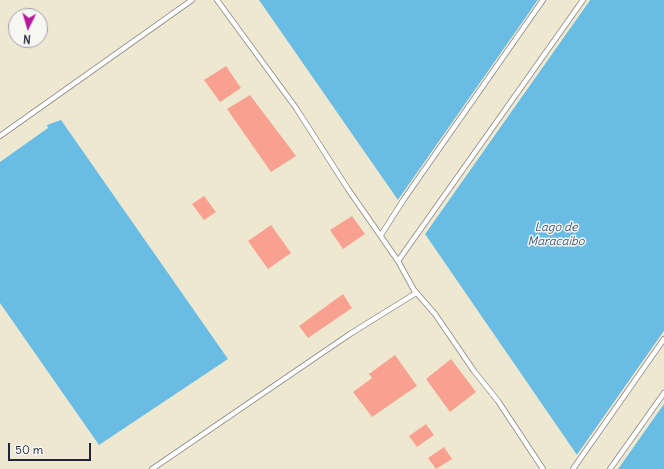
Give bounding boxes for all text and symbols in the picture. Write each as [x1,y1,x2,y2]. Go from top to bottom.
north arrow [8,8,48,48]
text: N [23,32,31,46]
water label: Lago de Maracaibo [528,221,584,249]
scale bar [10,435,93,461]
text: 50 m [15,442,43,457]

